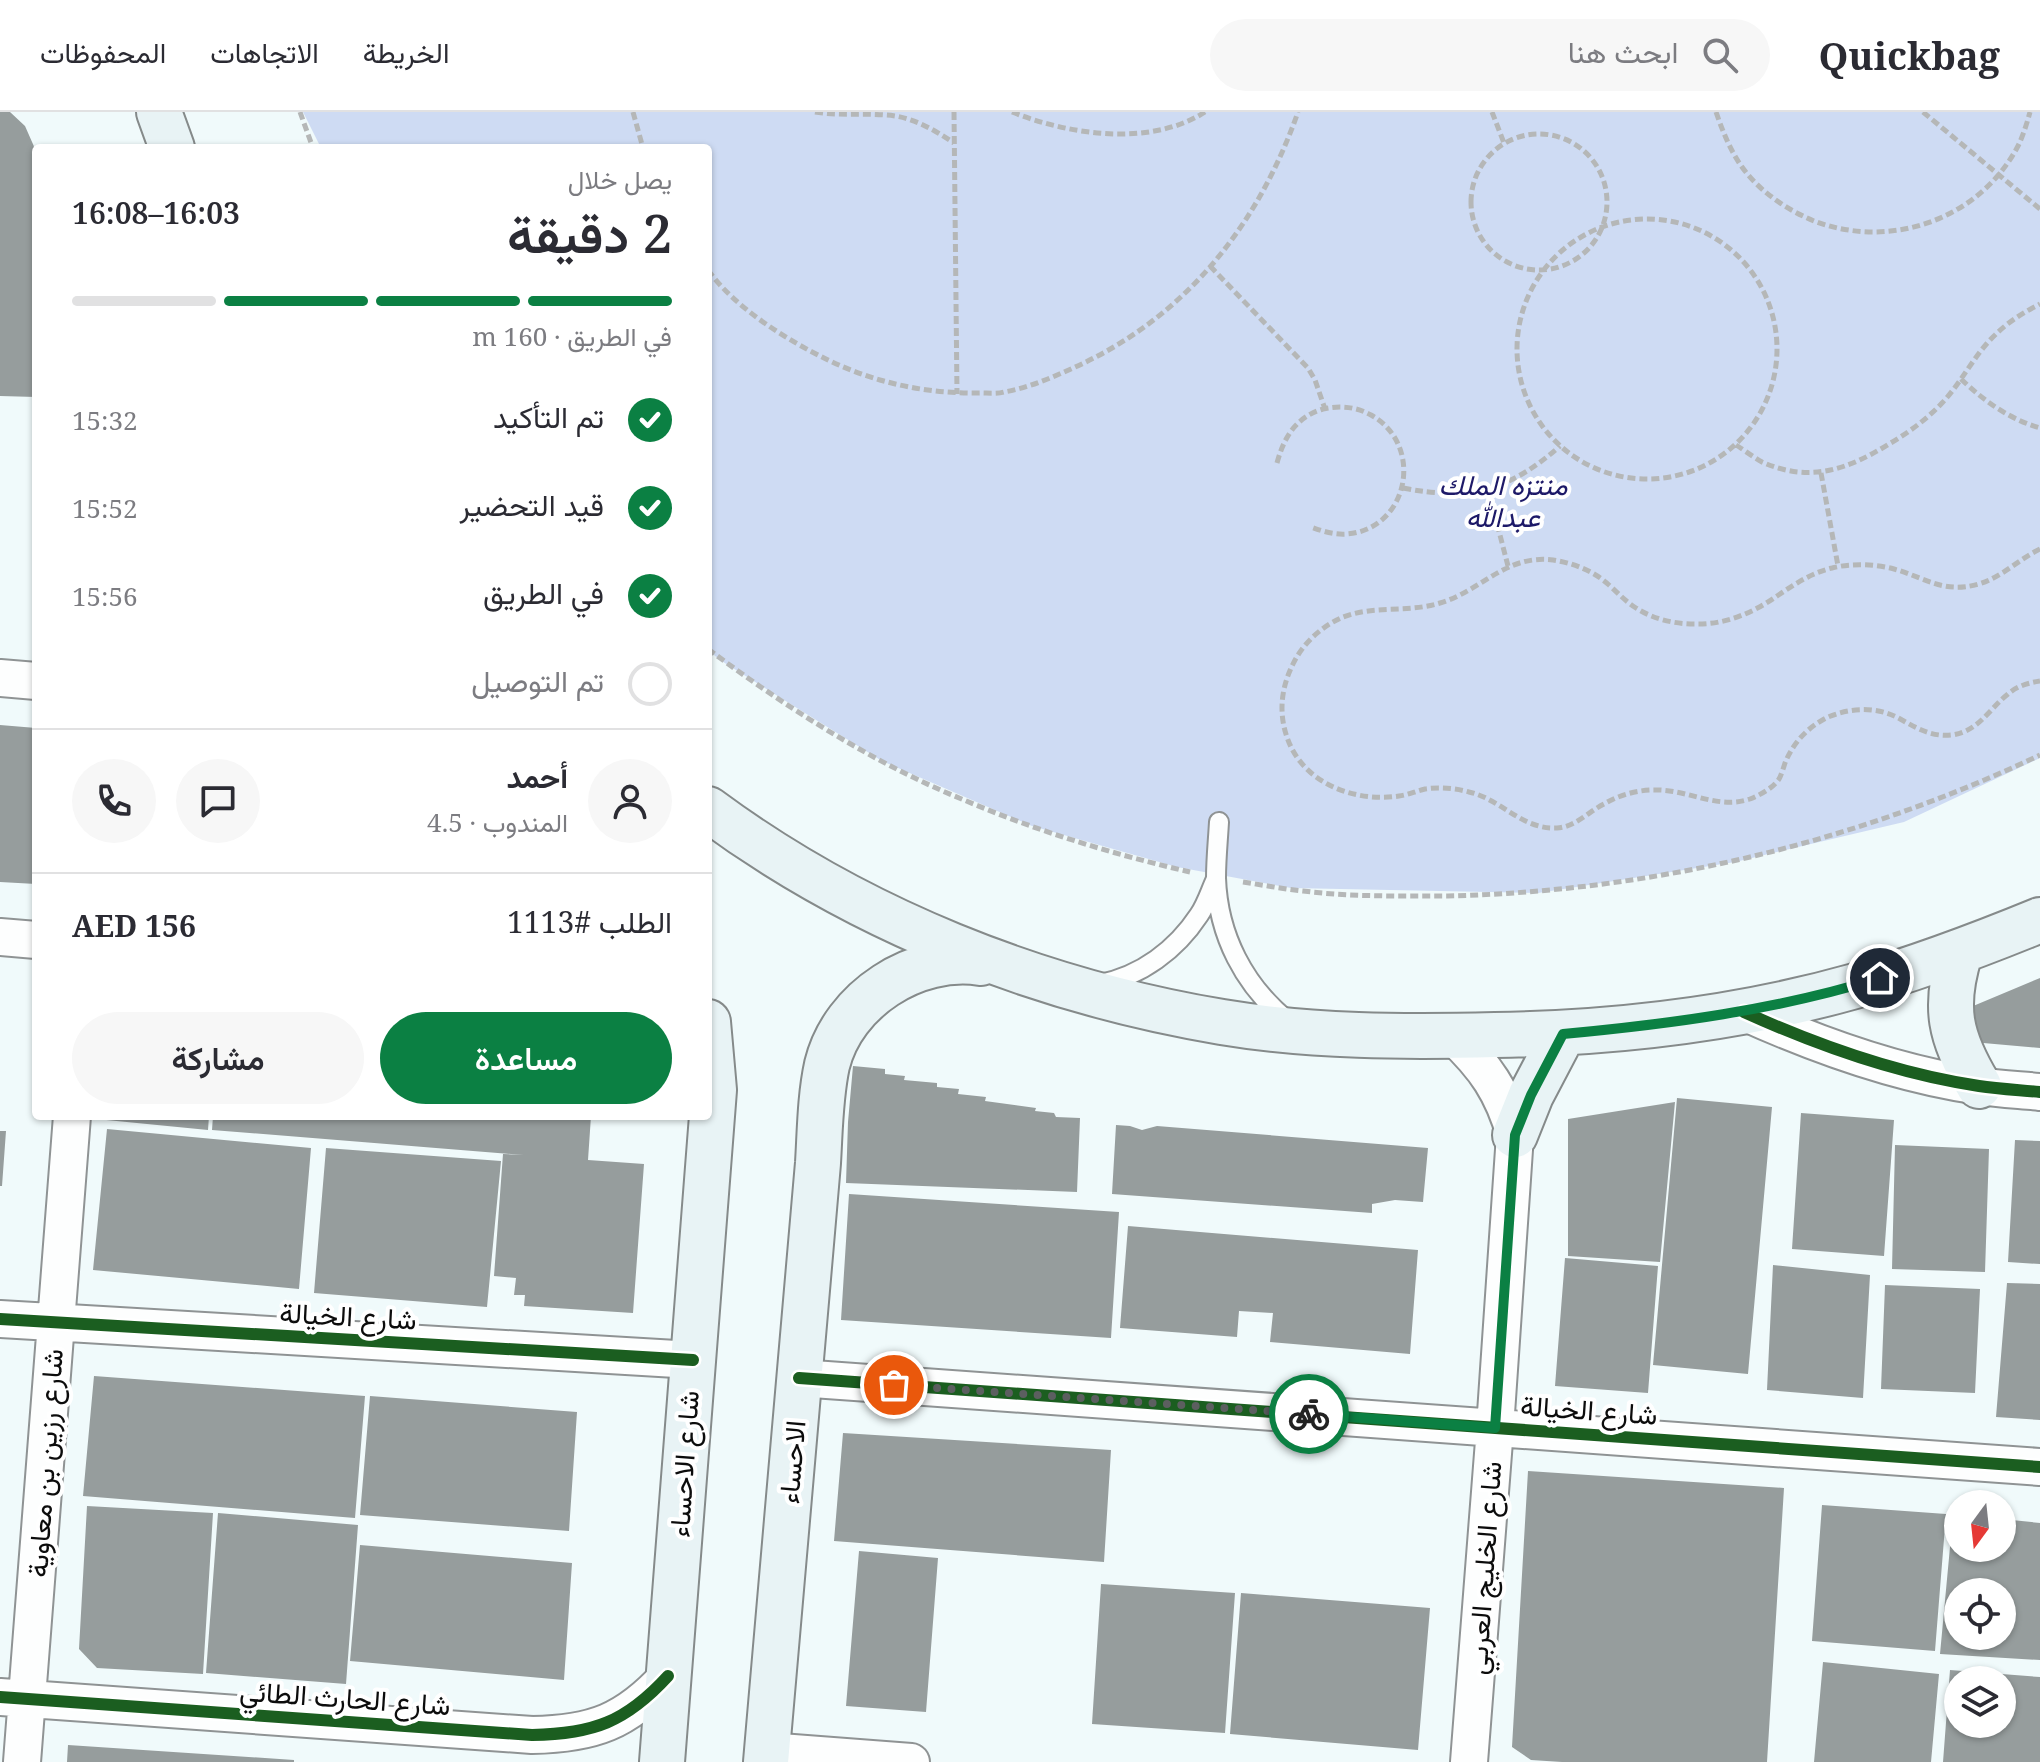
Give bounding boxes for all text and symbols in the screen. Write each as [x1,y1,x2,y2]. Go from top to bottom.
search box [1210,19,1770,91]
text: Quickbag [1818,29,2000,81]
text: ابحث هنا [1568,31,1678,72]
text: المحفوظات [40,33,166,71]
text: الاتجاهات [210,33,319,71]
text: الخريطة [363,33,449,71]
icon: search [1698,33,1742,77]
text: يصل خلال [568,161,672,197]
text: 16:03–16:08 [72,192,240,233]
text: 2 دقيقة [507,197,672,268]
text: في الطريق · 160 m [472,318,672,354]
text: تم التأكيد [493,396,604,437]
icon: check [628,398,672,442]
text: 15:32 [72,402,138,438]
park label: منتزه الملك عبدالله [1438,465,1569,535]
text: قيد التحضير [460,484,604,525]
icon: check [628,486,672,530]
text: 15:52 [72,490,138,526]
text: في الطريق [483,572,604,613]
icon: check [628,574,672,618]
text: 15:56 [72,578,138,614]
text: تم التوصيل [471,660,604,701]
text: أحمد [506,756,568,797]
button: phone [72,759,156,843]
button: chat [176,759,260,843]
button: person [588,759,672,843]
text: المندوب · 4.5 [427,804,568,840]
text: الطلب #1113 [507,901,672,942]
text: AED 156 [72,905,196,946]
pin [1846,944,1914,1012]
icon: home [1858,956,1902,1000]
button: مشاركة [72,1012,364,1104]
button: مساعدة [380,1012,672,1104]
street label: شارع الخيالة [278,1292,418,1339]
street label: شارع رزين بن معاوية [17,1347,72,1579]
pin [860,1351,928,1419]
icon: bag [872,1363,916,1407]
courier [1269,1374,1349,1454]
street label: شارع الخيالة [1519,1385,1659,1434]
street label: شارع الاحساء [659,1389,708,1539]
icon: bike [1287,1392,1331,1436]
street label: الاحساء [768,1419,814,1505]
street label: شارع الخليج العربي [1457,1460,1514,1676]
north arrow [1944,1490,2016,1562]
map controls [1944,1490,2016,1738]
button: locate [1944,1578,2016,1650]
button: layers [1944,1666,2016,1738]
street label: شارع الحارث الطائي [238,1671,452,1728]

